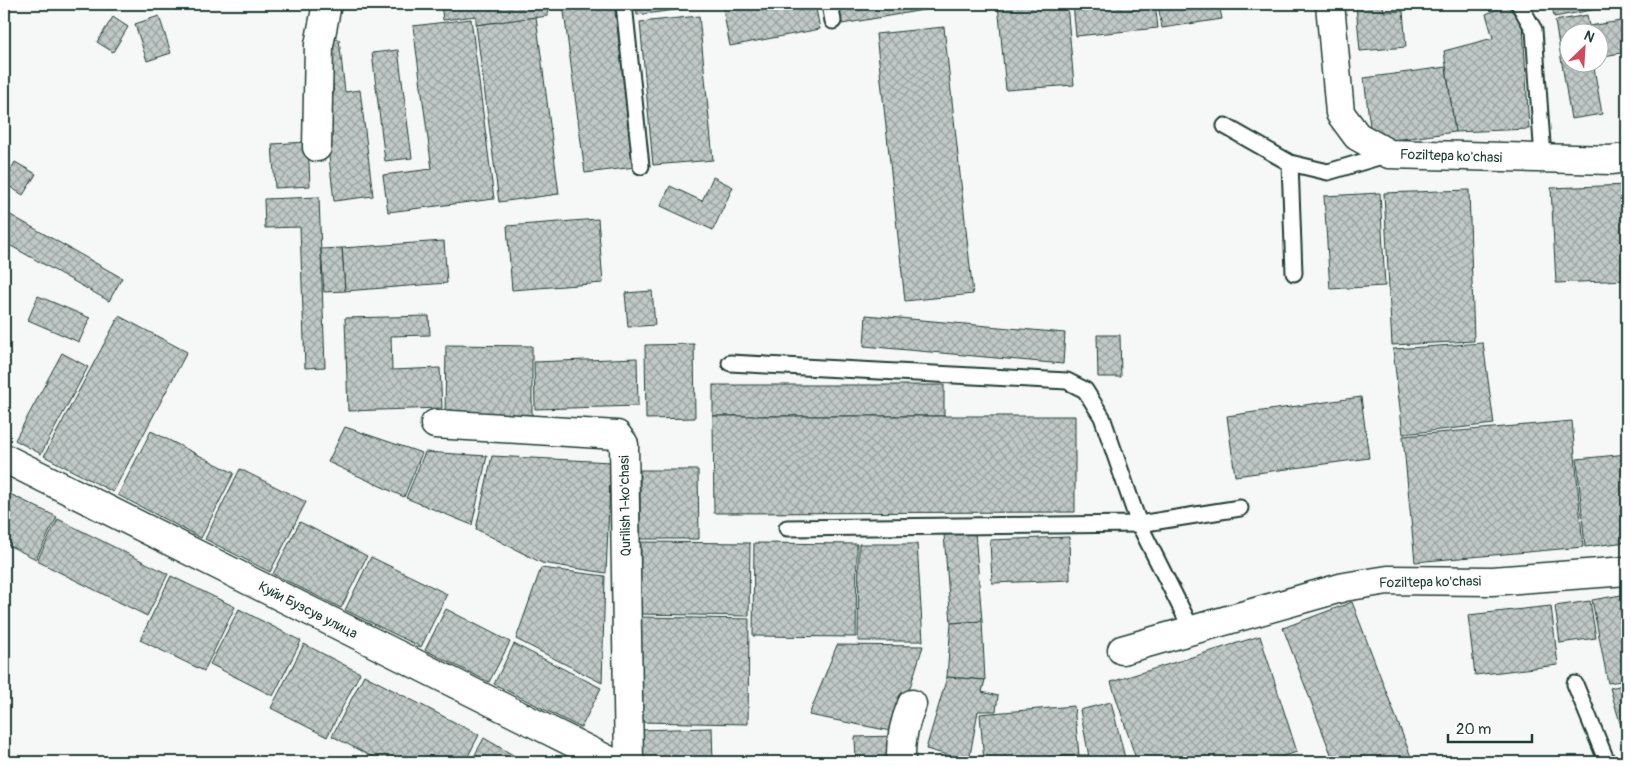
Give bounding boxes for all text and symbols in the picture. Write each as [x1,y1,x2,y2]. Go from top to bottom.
north arrow [1558,22,1608,72]
text: N [1581,27,1597,46]
street label: Foziltepa ko'chasi [1400,146,1503,166]
street label: Qurilish 1-ko'chasi [616,455,634,557]
street label: Foziltepa ko'chasi [1379,573,1482,591]
street label: Куйи Бузсув улица [256,578,360,642]
scale bar [1448,711,1532,743]
text: 20 m [1456,720,1491,739]

